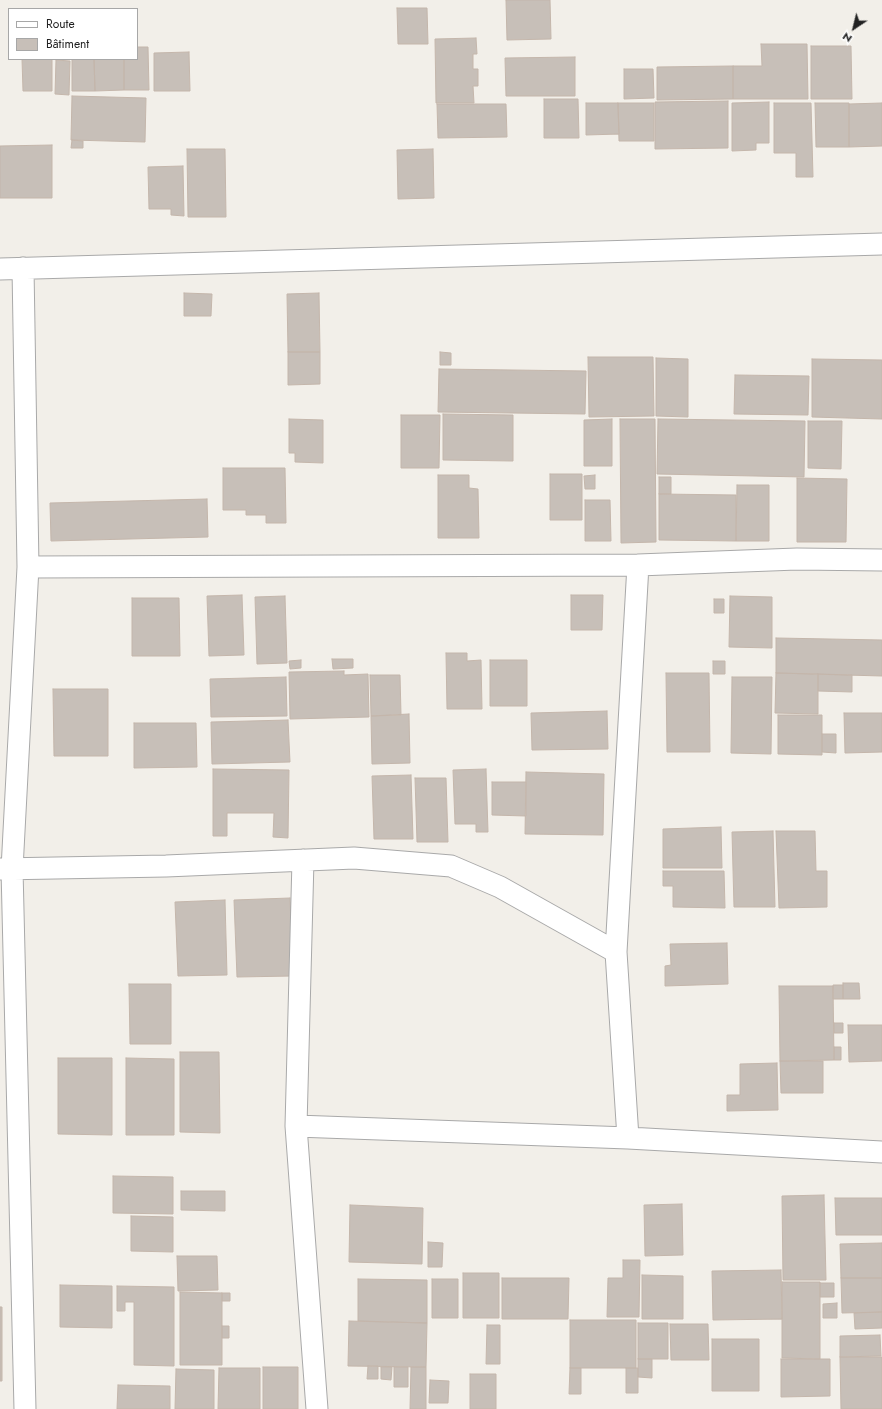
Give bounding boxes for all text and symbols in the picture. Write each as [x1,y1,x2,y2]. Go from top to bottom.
legend [8,8,138,60]
north arrow [834,8,874,48]
text: Route [46,15,75,33]
text: N [839,29,855,47]
text: Bâtiment [46,35,89,53]

